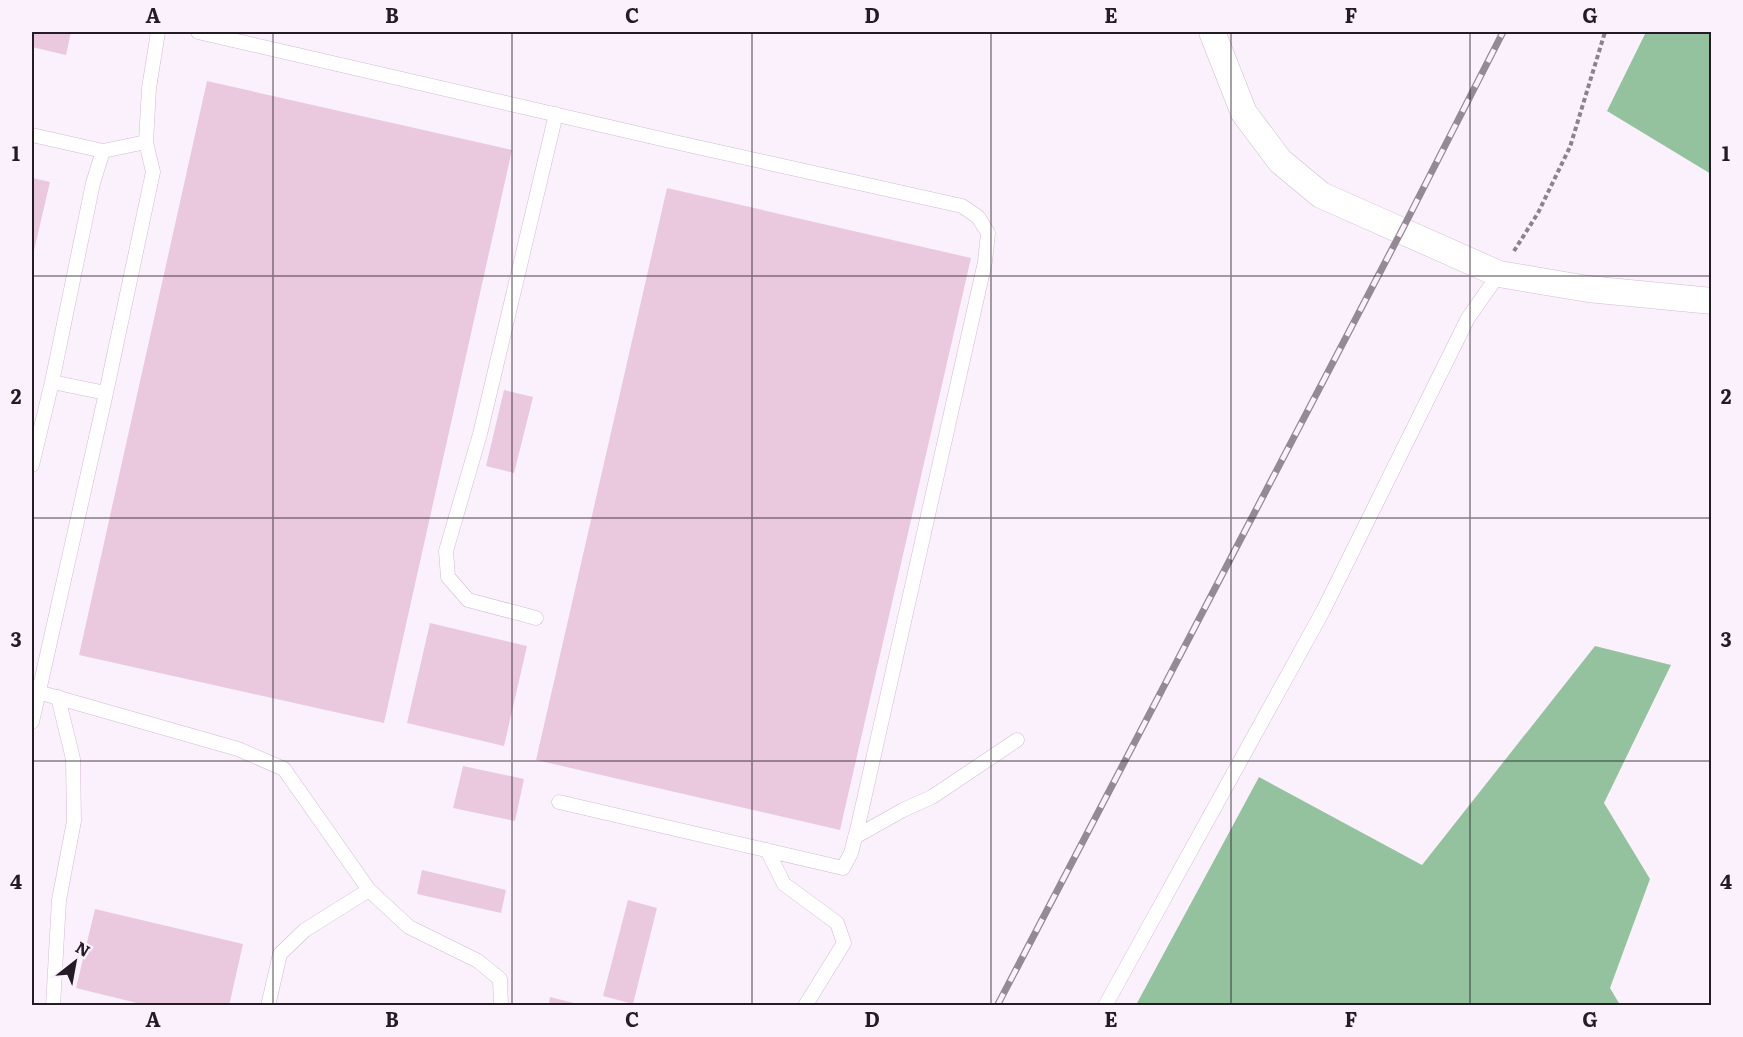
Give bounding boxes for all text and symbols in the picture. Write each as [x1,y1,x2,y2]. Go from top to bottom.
text: A [145,0,161,29]
text: B [385,0,399,29]
text: C [625,0,639,29]
text: D [864,0,880,29]
text: E [1104,0,1118,29]
text: F [1345,0,1358,29]
text: G [1582,0,1598,29]
text: 1 [12,137,20,167]
text: 1 [1722,137,1730,167]
text: 2 [11,380,22,410]
text: 2 [1721,380,1732,410]
text: 3 [10,623,22,653]
text: 3 [1720,623,1732,653]
text: 4 [10,865,22,895]
text: 4 [1720,865,1732,895]
north arrow [45,932,105,992]
text: N [71,935,95,962]
text: A [145,1003,161,1033]
text: B [385,1003,399,1033]
text: C [625,1003,639,1033]
text: D [864,1003,880,1033]
text: E [1104,1003,1118,1033]
text: F [1345,1003,1358,1033]
text: G [1582,1003,1598,1033]

